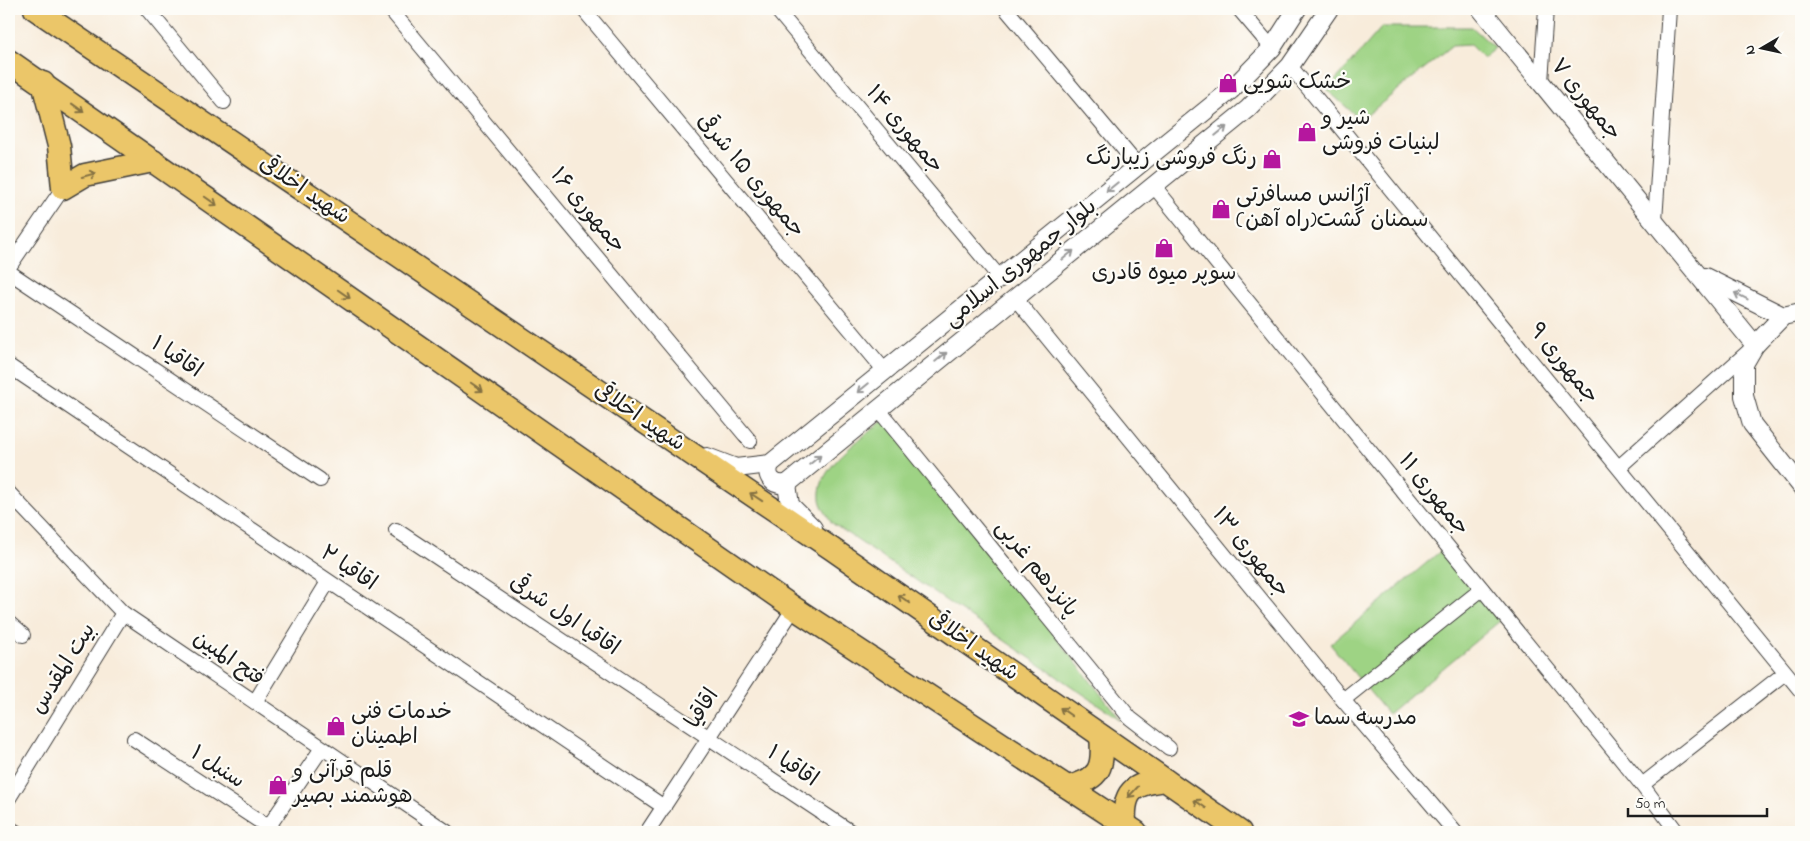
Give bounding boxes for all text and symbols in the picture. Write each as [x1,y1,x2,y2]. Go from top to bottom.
north arrow [1738,22,1788,72]
text: N [1740,43,1762,56]
street label: جمهوری ۷ [1542,52,1628,148]
place label: خشک شویی [1243,67,1351,99]
shop icon: خشک شویی [1217,72,1239,94]
street label: جمهوری ۱۴ [857,79,951,181]
one-way arrow [71,103,85,113]
place label: شیر و لبنیات فروشی [1320,103,1440,160]
street label: جمهوری ۱۵ شرقی [688,107,812,245]
shop icon: شیر و لبنیات فروشی [1296,121,1318,143]
one-way arrow [1214,125,1227,136]
place label: رنگ فروشی زیبارنگ [1086,143,1257,175]
shop icon: رنگ فروشی زیبارنگ [1261,148,1283,170]
street label: شهید اخلاقی [252,149,356,233]
street label: جمهوری ۱۶ [541,161,633,261]
one-way arrow [81,170,97,179]
place label: آژانس مسافرتی سمنان گشت(راه آهن) [1236,180,1429,237]
one-way arrow [1106,181,1119,192]
street label: بلوار جمهوری اسلامی [937,192,1105,336]
one-way arrow [204,196,218,206]
shop icon: آژانس مسافرتی سمنان گشت(راه آهن) [1210,198,1232,220]
shop icon: سوپر میوه قادری [1153,237,1175,259]
one-way arrow [1061,250,1074,261]
place label: سوپر میوه قادری [1091,258,1237,290]
one-way arrow [337,289,351,299]
one-way arrow [1734,290,1749,300]
street label: جمهوری ۹ [1520,317,1606,411]
street label: اقاقیا ۱ [144,329,208,387]
one-way arrow [935,352,948,363]
street label: شهید اخلاقی [587,376,691,460]
one-way arrow [470,382,484,392]
one-way arrow [857,383,870,394]
street label: جمهوری ۱۱ [1390,447,1476,543]
one-way arrow [809,455,822,466]
one-way arrow [749,492,763,502]
street label: جمهوری ۱۳ [1203,501,1297,605]
street label: پانزدهم غربی [987,513,1085,625]
street label: اقاقیا ۲ [313,538,383,600]
street label: اقاقیا اول شرقی [502,567,626,665]
one-way arrow [897,594,911,604]
street label: شهید اخلاقی [921,604,1025,690]
street label: بیت المقدس [23,617,105,721]
street label: فتح المبین [186,623,270,695]
street label: اقاقیا [678,683,728,735]
place label: خدمات فنی اطمینان [351,697,452,754]
place label: مدرسه سما [1314,703,1417,735]
one-way arrow [1060,707,1074,717]
school or university icon: مدرسه سما [1288,708,1310,730]
shop icon: خدمات فنی اطمینان [325,715,347,737]
street label: سنبل ۱ [183,738,251,798]
street label: اقاقیا ۱ [760,738,824,796]
place label: قلم قرآنی و هوشمند بصیر [291,756,413,813]
shop icon: قلم قرآنی و هوشمند بصیر [267,774,289,796]
one-way arrow [1127,786,1139,799]
scale bar [1628,786,1766,818]
text: 50 m [1635,793,1666,815]
one-way arrow [1193,799,1207,809]

